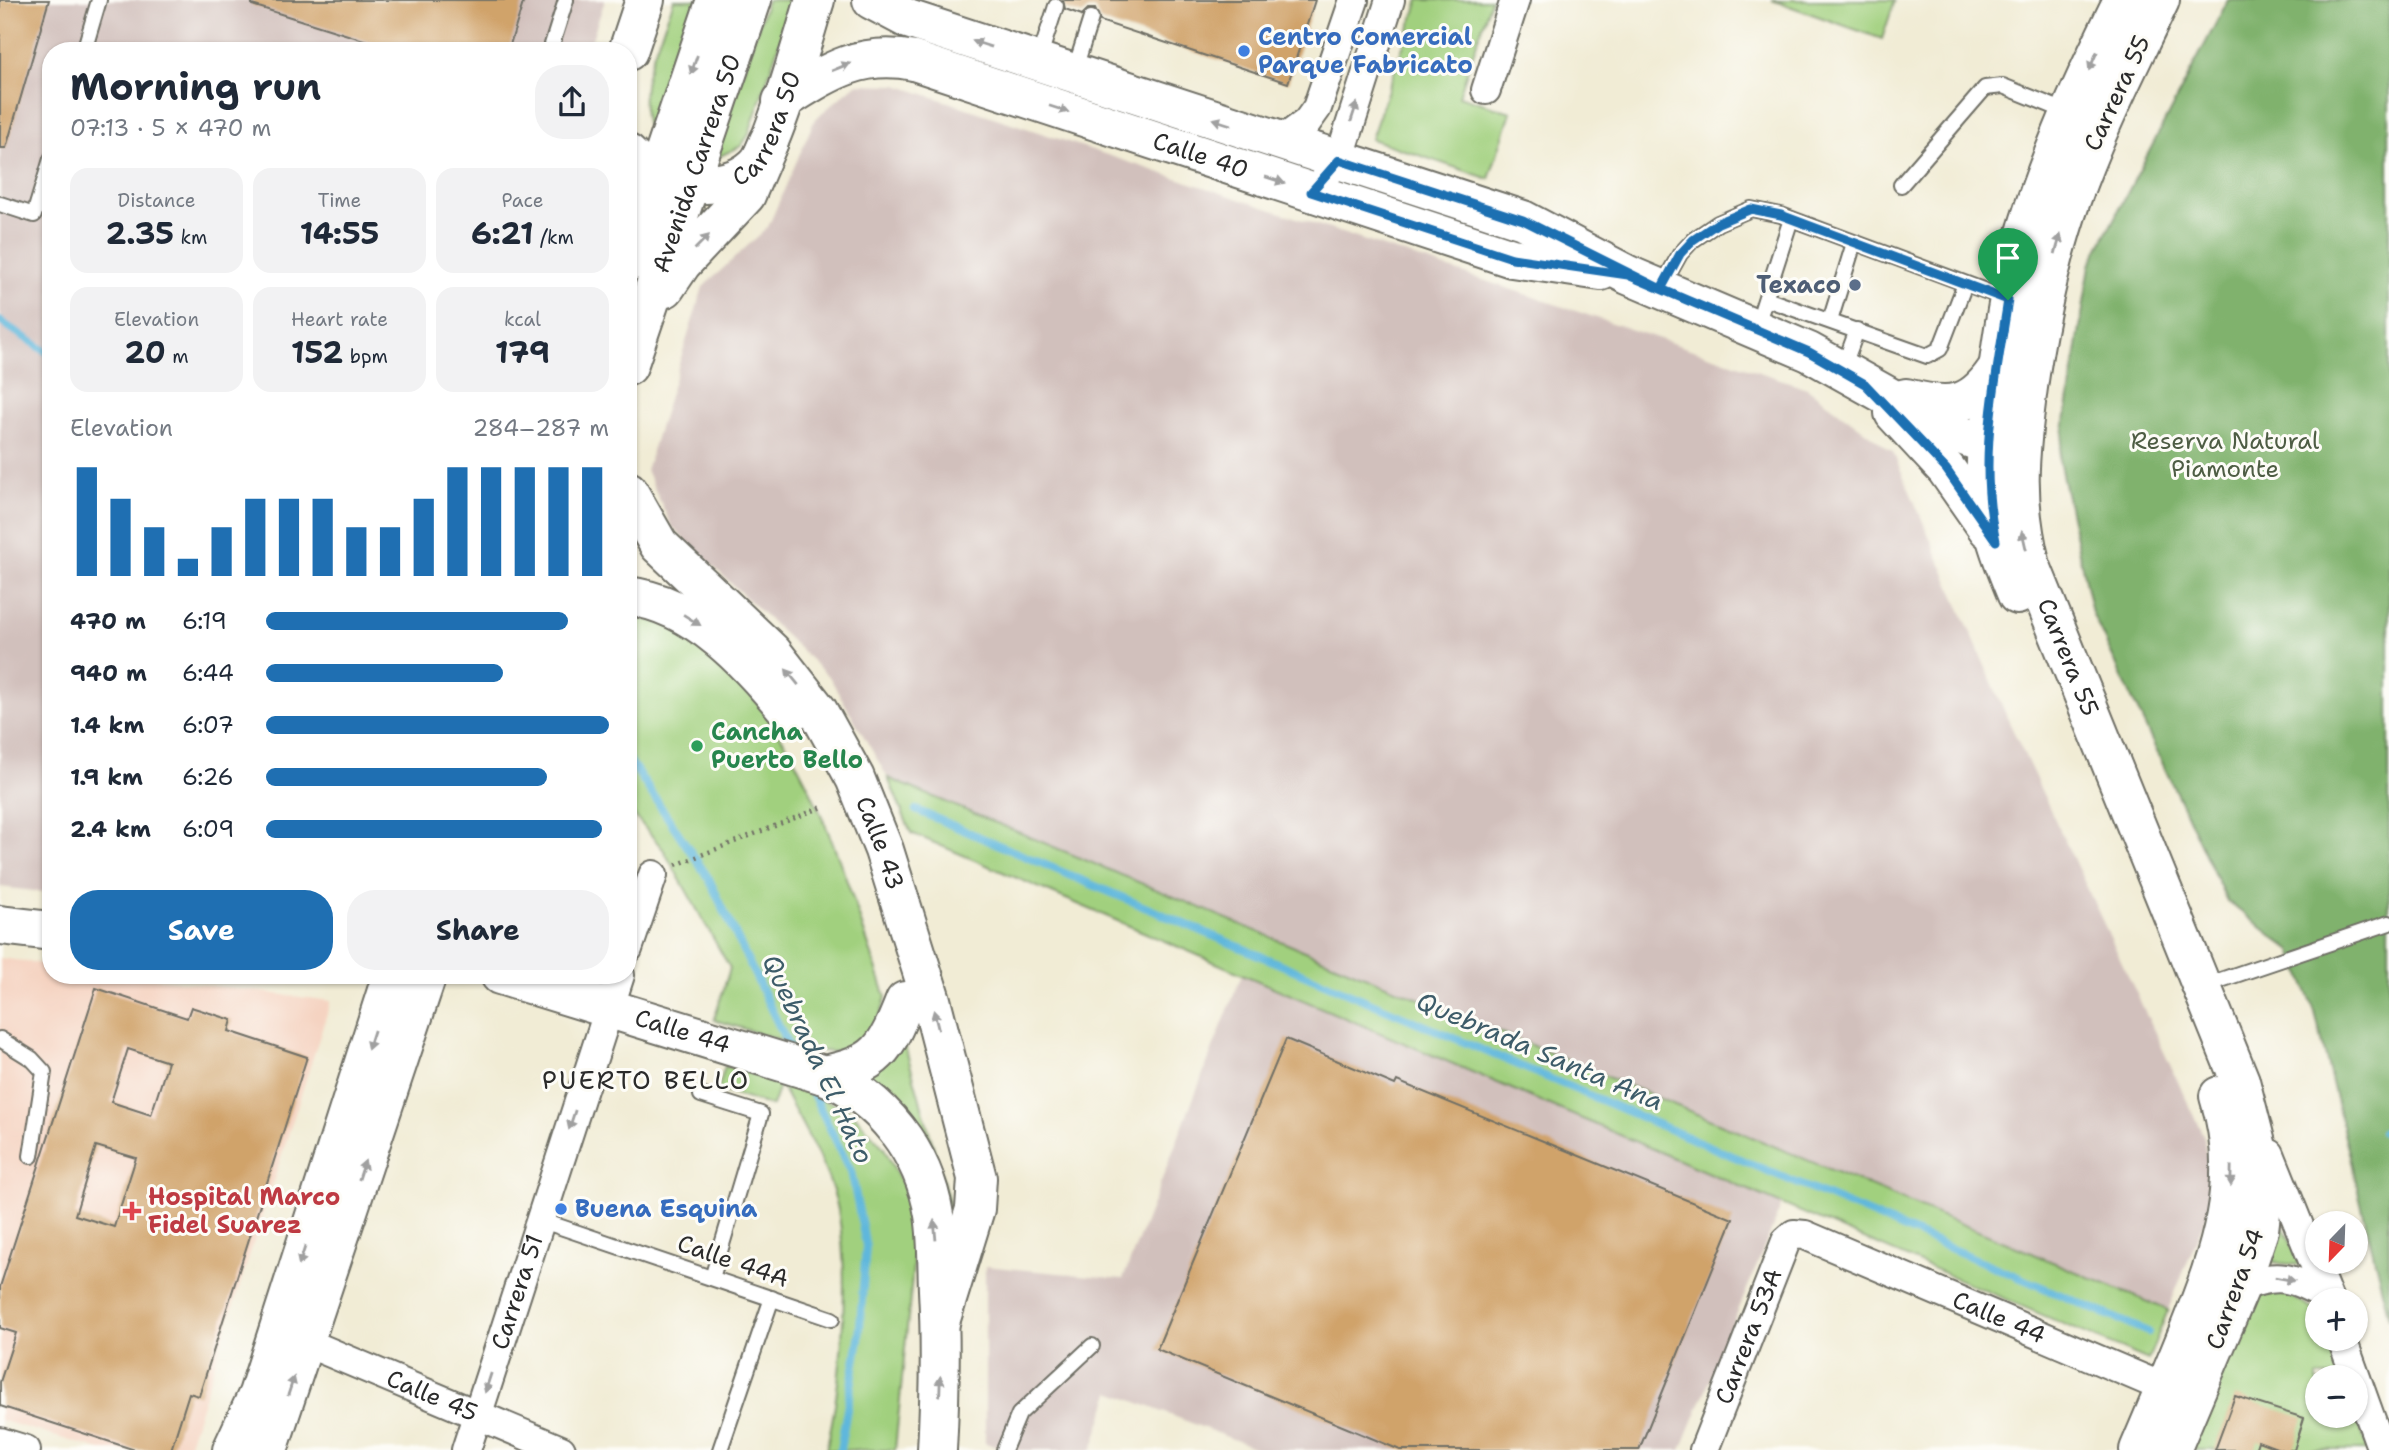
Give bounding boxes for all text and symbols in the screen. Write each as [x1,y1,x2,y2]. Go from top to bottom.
place label: Centro Comercial Parque Fabricato [1258,21,1473,81]
street label: Carrera 55 [2076,30,2158,156]
one-way arrow [972,38,993,48]
marker: Centro Comercial Parque Fabricato [1236,43,1252,59]
street label: Avenida Carrera 50 [645,50,749,277]
one-way arrow [2087,51,2098,72]
one-way arrow [689,54,699,75]
text: Morning run [70,61,321,112]
one-way arrow [831,62,852,73]
button: share [535,65,609,139]
street label: Carrera 50 [727,67,809,194]
one-way arrow [1349,102,1360,123]
one-way arrow [1049,104,1070,115]
text: 07:13 · 5 × 470 m [70,113,271,143]
one-way arrow [1211,116,1232,127]
street label: Calle 40 [1149,125,1252,186]
one-way arrow [1265,175,1286,186]
text: Distance [118,188,195,213]
text: Time [318,188,361,213]
text: Pace [502,188,543,213]
text: 2.35 [106,213,174,254]
text: 14:55 [300,213,379,254]
text: 6:21 [471,213,534,254]
text: km [174,225,207,250]
text: /km [534,225,574,250]
pin [1978,228,2038,300]
one-way arrow [2053,232,2064,254]
one-way arrow [693,235,710,251]
icon: arrive [1989,239,2027,277]
place label: Texaco [1756,269,1841,301]
marker: Texaco [1847,277,1863,293]
text: Elevation [114,307,199,332]
text: Heart rate [291,307,388,332]
text: kcal [504,307,541,332]
text: 20 [124,332,166,373]
text: 152 [291,332,343,373]
text: 179 [495,332,550,373]
text: m [166,344,189,369]
text: bpm [343,344,388,369]
text: Elevation [70,413,173,443]
text: 284–287 m [472,413,609,443]
park label: Reserva Natural Piamonte [2131,425,2320,485]
one-way arrow [2019,529,2030,551]
street label: Carrera 55 [2030,594,2106,721]
text: 470 m [70,606,146,636]
text: 6:19 [182,606,227,636]
one-way arrow [682,613,701,626]
text: 940 m [70,658,147,688]
text: 6:44 [182,658,234,688]
one-way arrow [785,669,800,687]
text: 1.4 km [70,710,144,740]
text: 6:07 [182,710,234,740]
place label: Cancha Puerto Bello [711,716,863,776]
marker: Cancha Puerto Bello [689,738,705,754]
text: 1.9 km [70,762,143,792]
text: 6:26 [182,762,234,792]
street label: Calle 43 [848,792,911,894]
text: 2.4 km [70,814,151,844]
text: 6:09 [182,814,234,844]
button: Save [70,890,333,970]
button: Share [347,890,609,970]
water label: Quebrada El Hato [755,948,882,1169]
water label: Quebrada Santa Ana [1411,983,1669,1118]
street label: Calle 44 [631,1002,734,1061]
one-way arrow [930,1009,941,1031]
one-way arrow [365,1029,376,1050]
district label: PUERTO BELLO [542,1062,750,1097]
one-way arrow [567,1110,577,1131]
one-way arrow [357,1159,368,1180]
one-way arrow [2225,1165,2237,1187]
place label: Hospital Marco Fidel Suarez [148,1181,340,1241]
place label: Buena Esquina [575,1193,758,1225]
marker: Hospital Marco Fidel Suarez [122,1201,142,1221]
marker: Buena Esquina [553,1201,569,1217]
north arrow [2305,1211,2368,1274]
map controls [2305,1211,2368,1428]
one-way arrow [929,1219,940,1241]
street label: Carrera 54 [2198,1224,2272,1354]
street label: Calle 44A [673,1227,793,1295]
street label: Carrera 51 [484,1230,551,1354]
one-way arrow [296,1246,307,1267]
street label: Carrera 53A [1708,1264,1790,1409]
one-way arrow [2274,1273,2296,1284]
street label: Calle 44 [1948,1284,2050,1351]
button: + [2305,1288,2368,1351]
street label: Calle 45 [382,1362,483,1429]
button: − [2305,1365,2368,1428]
one-way arrow [482,1373,492,1394]
one-way arrow [286,1375,297,1396]
one-way arrow [934,1375,946,1397]

